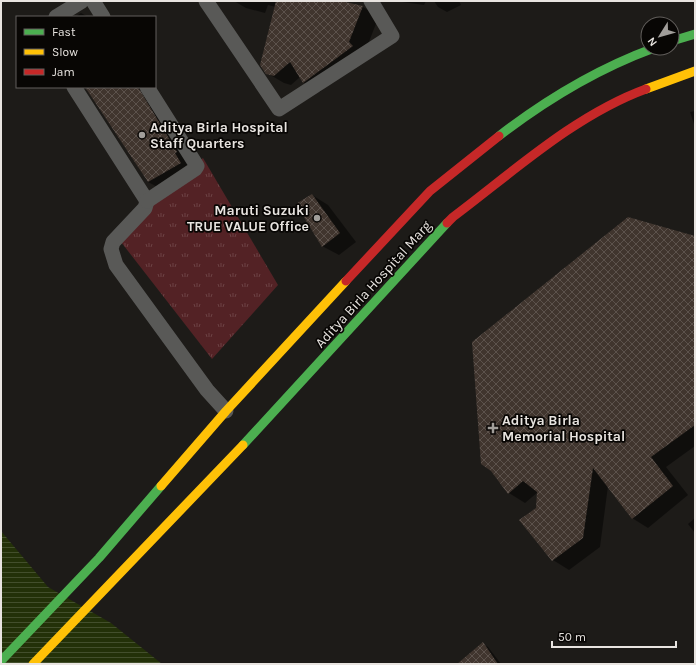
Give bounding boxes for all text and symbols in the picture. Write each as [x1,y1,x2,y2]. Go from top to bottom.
legend [16,16,156,88]
north arrow [640,16,680,56]
text: Fast [52,25,76,39]
text: N [645,35,660,49]
text: Slow [52,45,78,59]
text: Jam [52,65,75,79]
place label: Aditya Birla Hospital Staff Quarters [150,119,288,152]
marker: Aditya Birla Hospital Staff Quarters [137,130,147,140]
place label: Maruti Suzuki TRUE VALUE Office [187,202,309,235]
marker: Maruti Suzuki TRUE VALUE Office [312,213,322,223]
street label: Aditya Birla Hospital Marg [312,217,435,351]
place label: Aditya Birla Memorial Hospital [502,412,625,445]
marker: Aditya Birla Memorial Hospital [487,422,499,434]
scale bar [552,623,676,649]
text: 50 m [558,630,586,644]

